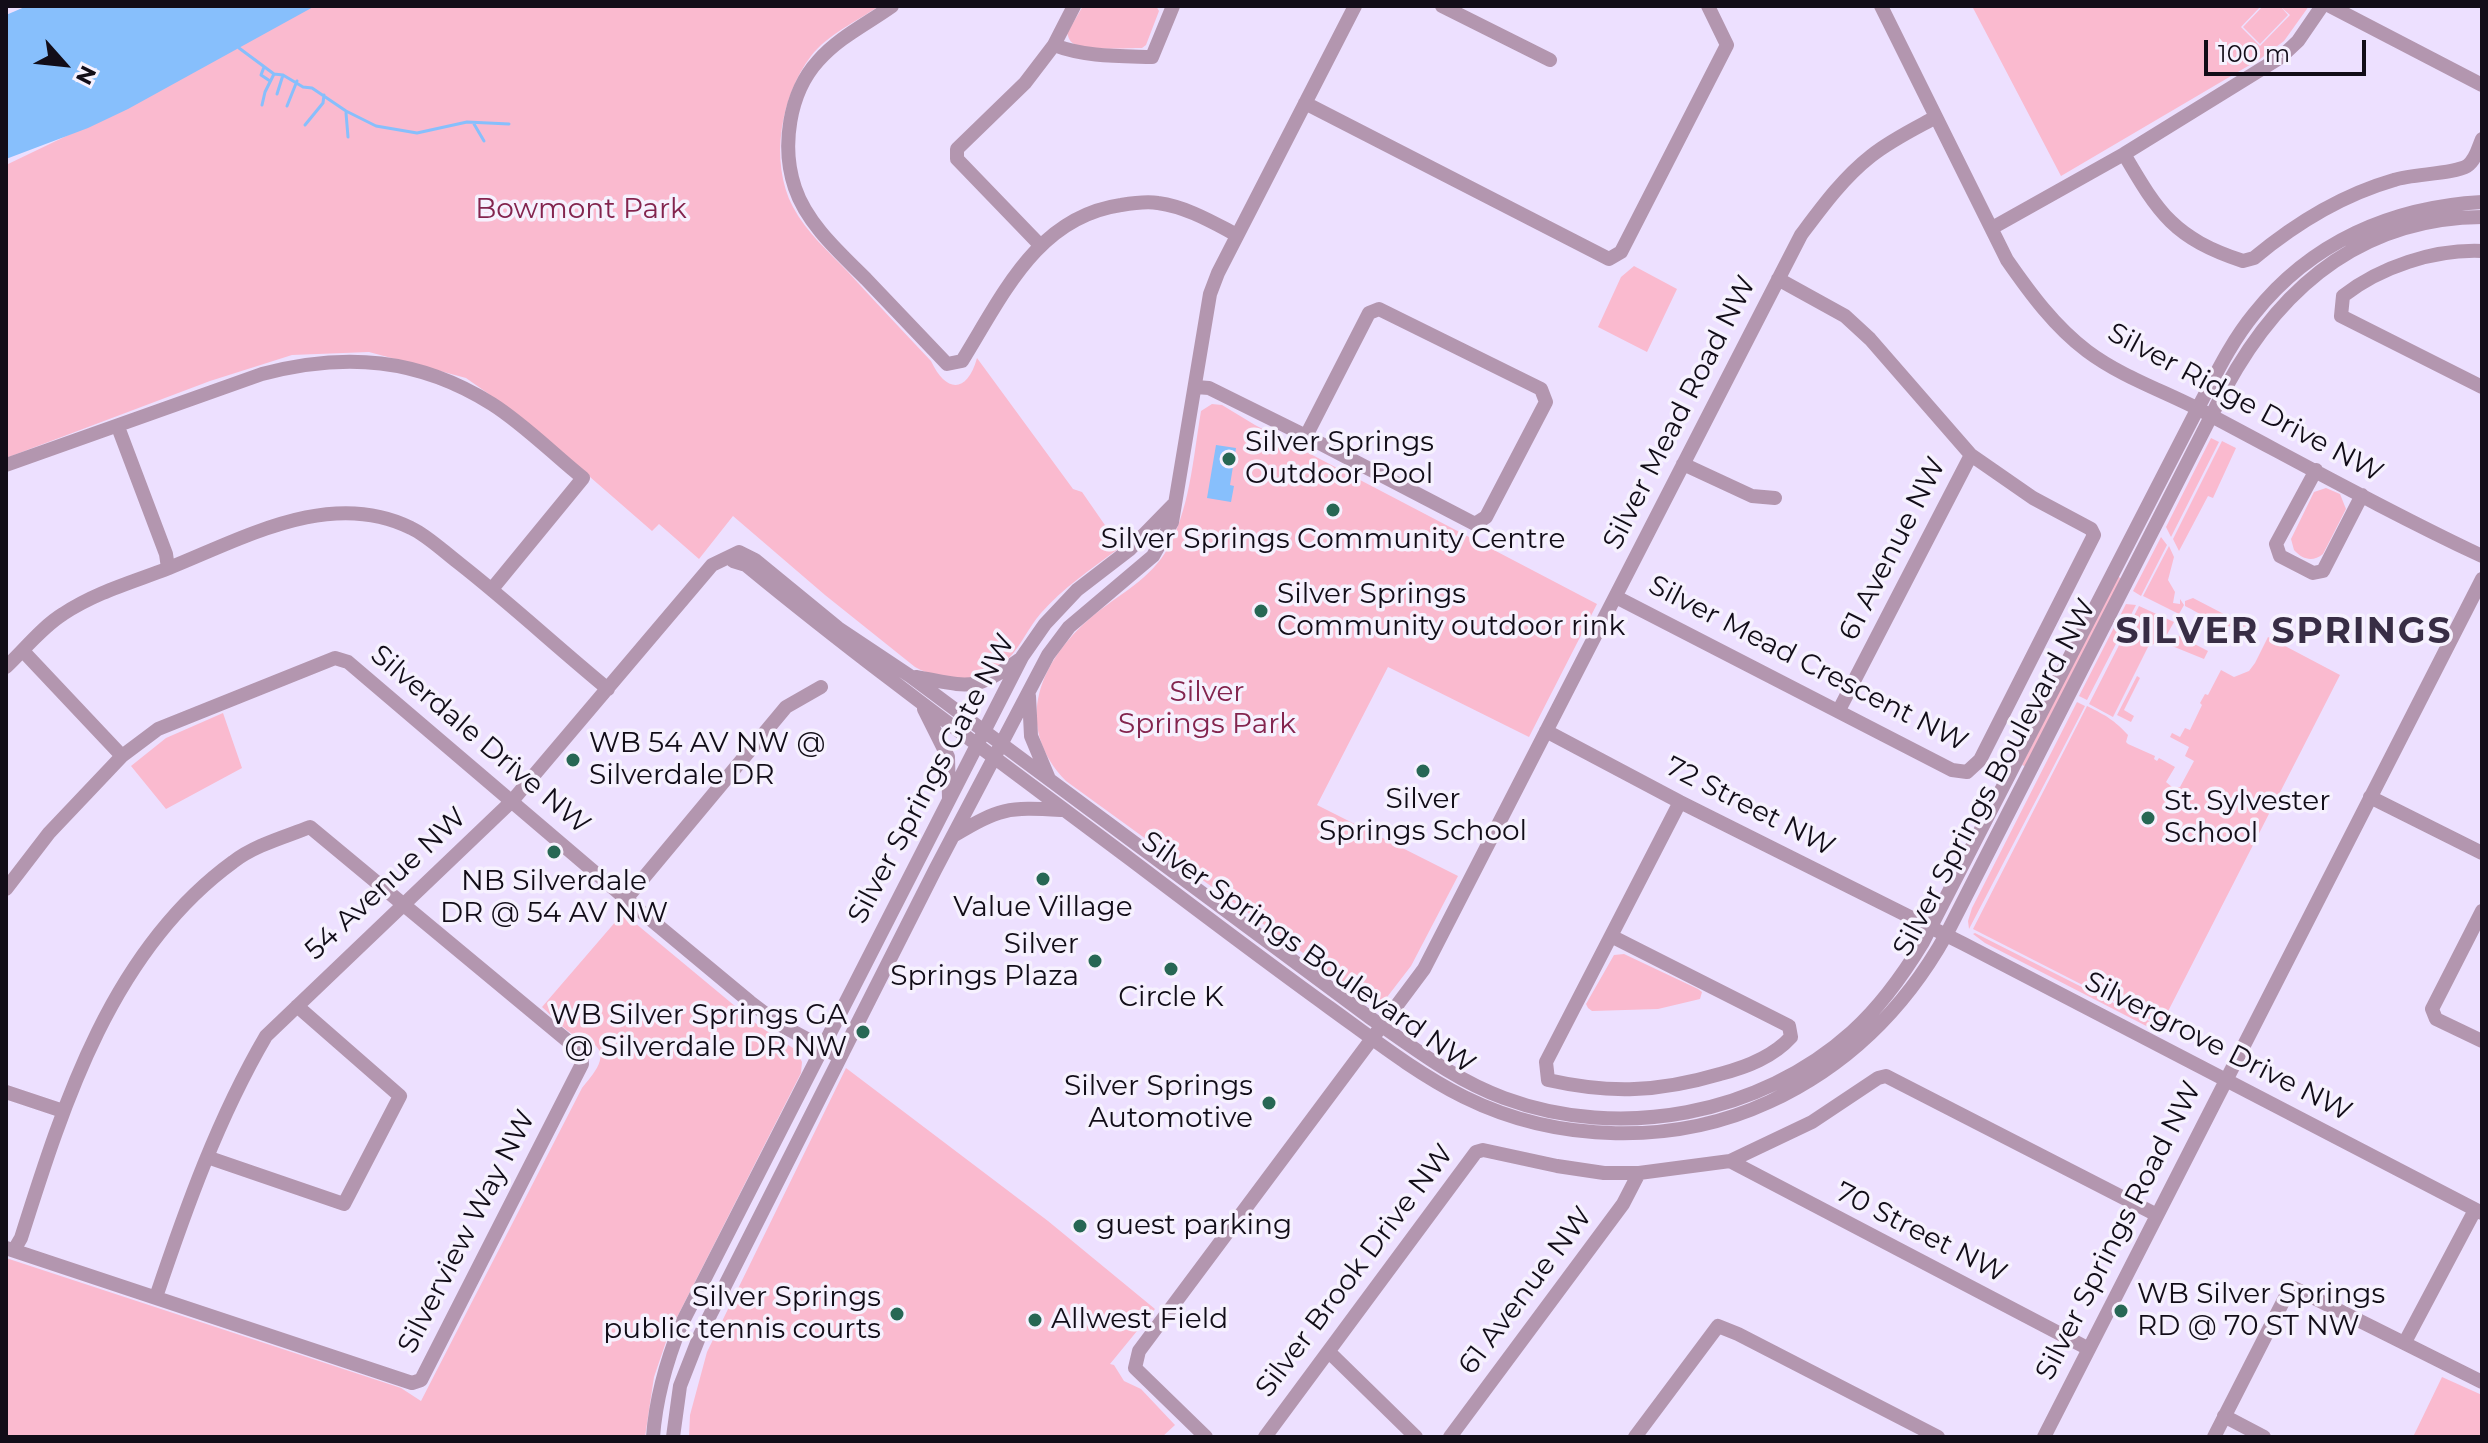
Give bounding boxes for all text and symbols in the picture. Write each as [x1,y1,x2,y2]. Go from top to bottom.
north arrow [24,24,104,104]
scale bar [2208,24,2370,74]
text: 100 m [2218,39,2290,68]
text: N [70,61,102,89]
park label: Bowmont Park [475,193,687,227]
street label: Silver Mead Road NW [1596,271,1764,555]
street label: Silver Ridge Drive NW [2102,316,2388,490]
place label: Silver Springs Outdoor Pool [1245,426,1434,492]
marker: Silver Springs Outdoor Pool [1220,450,1238,468]
street label: 61 Avenue NW [1832,452,1954,646]
marker: Silver Springs Community Centre [1324,501,1342,519]
place label: Silver Springs Community Centre [1101,523,1565,557]
street label: Silver Mead Crescent NW [1643,569,1973,759]
place label: Silver Springs Community outdoor rink [1277,578,1625,644]
street label: Silver Springs Boulevard NW [1886,594,2104,962]
marker: Silver Springs Community outdoor rink [1252,602,1270,620]
district label: SILVER SPRINGS [2116,610,2452,654]
street label: Silver Springs Gate NW [841,628,1023,930]
street label: Silverdale Drive NW [363,638,597,842]
park label: Silver Springs Park [1118,676,1296,742]
place label: WB 54 AV NW @ Silverdale DR [589,727,825,793]
street label: 72 Street NW [1660,750,1840,864]
marker: WB 54 AV NW @ Silverdale DR [564,751,582,769]
marker: Silver Springs School [1414,762,1432,780]
place label: Silver Springs School [1319,783,1527,849]
place label: St. Sylvester School [2164,785,2330,851]
street label: 54 Avenue NW [298,801,474,967]
marker: St. Sylvester School [2139,809,2157,827]
street label: Silver Springs Boulevard NW [1135,825,1481,1081]
marker: NB Silverdale DR @ 54 AV NW [545,843,563,861]
place label: NB Silverdale DR @ 54 AV NW [440,865,668,931]
marker: Value Village [1034,870,1052,888]
place label: Value Village [953,891,1133,925]
place label: Silver Springs Plaza [890,928,1079,994]
marker: Silver Springs Plaza [1086,952,1104,970]
marker: Circle K [1162,960,1180,978]
street label: Silvergrove Drive NW [2079,965,2357,1129]
place label: Circle K [1118,981,1224,1015]
place label: WB Silver Springs GA @ Silverdale DR NW [550,999,847,1065]
marker: WB Silver Springs GA @ Silverdale DR NW [854,1023,872,1041]
place label: Silver Springs Automotive [1064,1070,1253,1136]
street label: Silver Springs Road NW [2029,1076,2209,1386]
marker: Silver Springs Automotive [1260,1094,1278,1112]
street label: Silverview Way NW [391,1105,543,1359]
street label: Silver Brook Drive NW [1249,1138,1461,1404]
street label: 70 Street NW [1830,1176,2012,1290]
street label: 61 Avenue NW [1452,1201,1600,1381]
place label: guest parking [1096,1209,1292,1243]
marker: guest parking [1071,1217,1089,1235]
place label: WB Silver Springs RD @ 70 ST NW [2137,1278,2385,1344]
place label: Silver Springs public tennis courts [603,1281,881,1347]
marker: WB Silver Springs RD @ 70 ST NW [2112,1302,2130,1320]
place label: Allwest Field [1051,1303,1228,1337]
marker: Silver Springs public tennis courts [888,1305,906,1323]
marker: Allwest Field [1026,1311,1044,1329]

